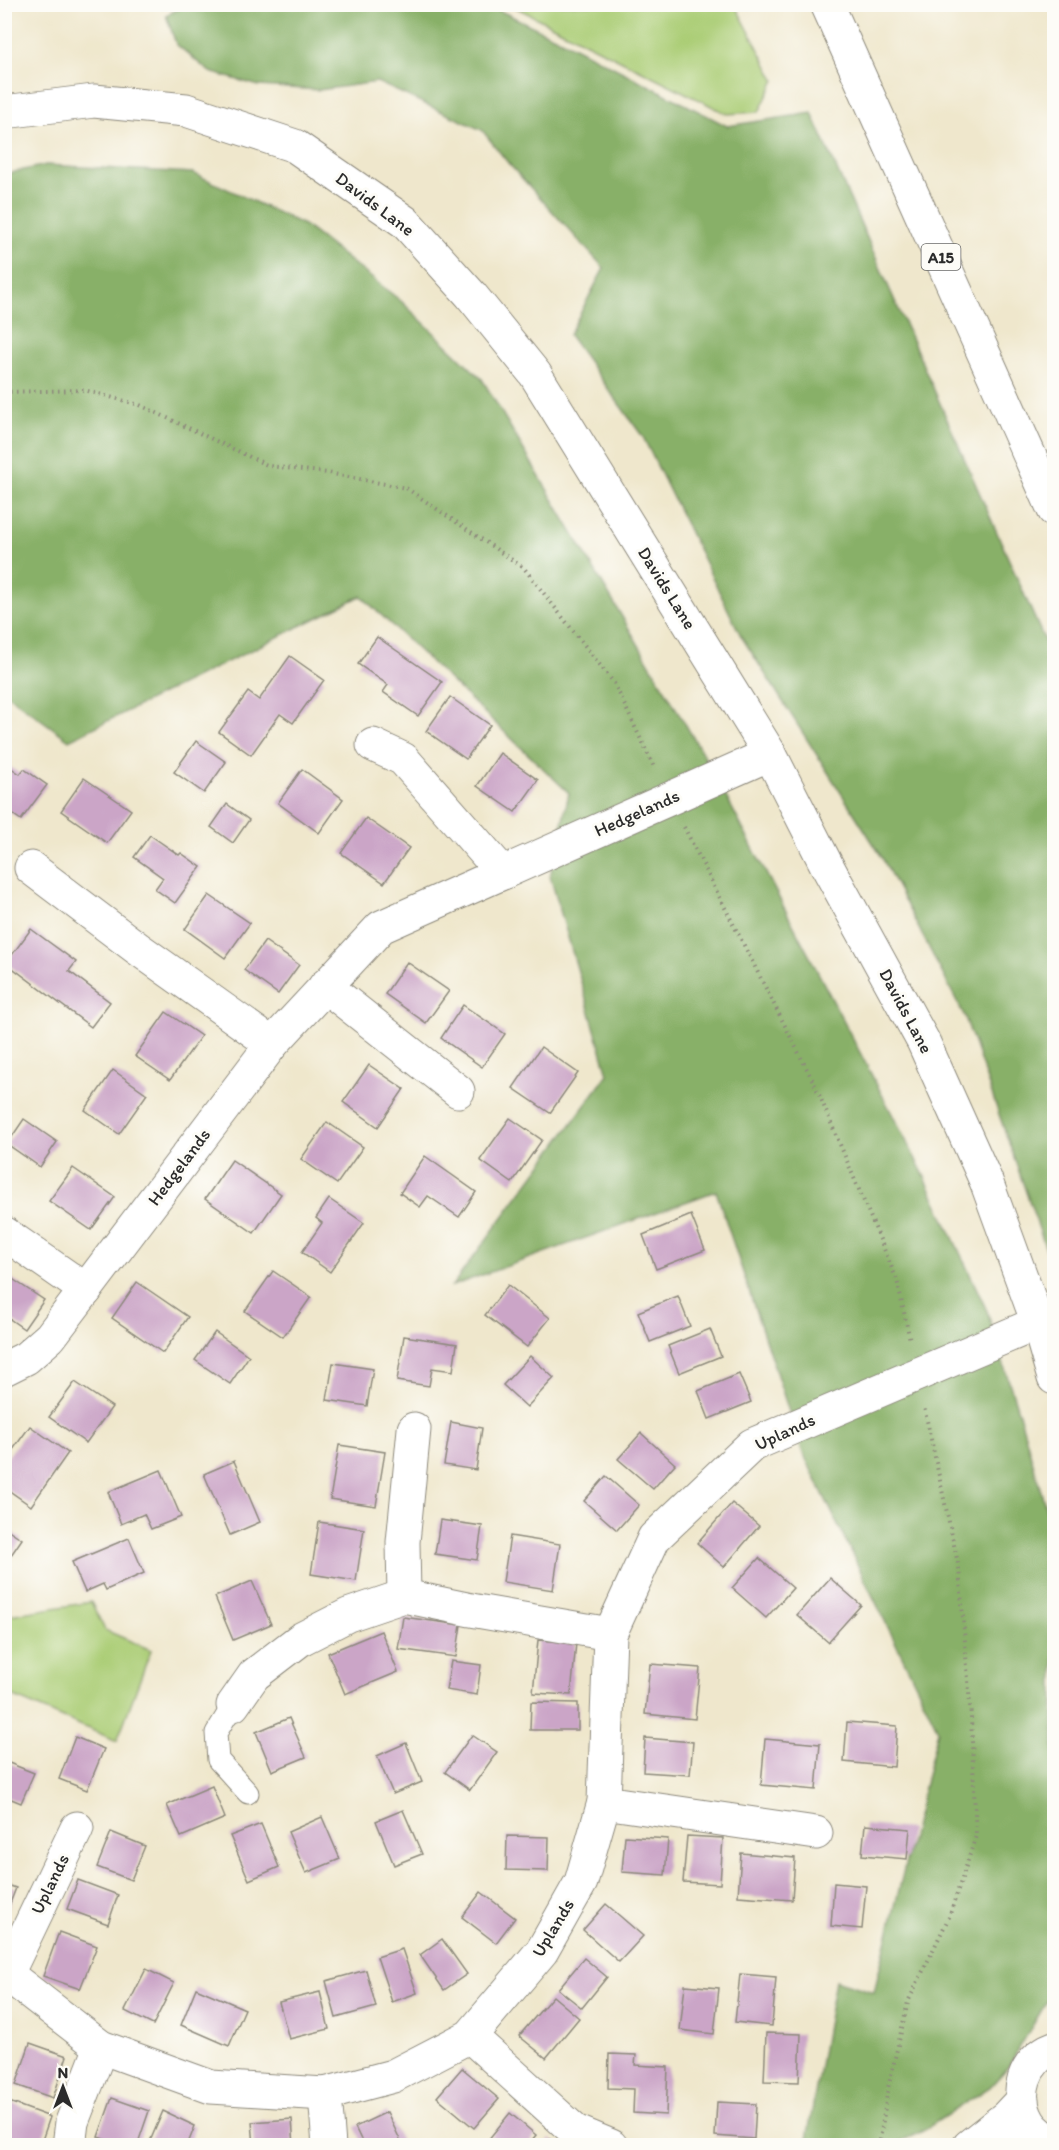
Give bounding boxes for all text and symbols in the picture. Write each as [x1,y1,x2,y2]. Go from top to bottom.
street label: Davids Lane [331,167,419,241]
road number: A15 [922,244,960,270]
street label: Davids Lane [633,543,701,633]
street label: Hedgelands [591,784,683,842]
street label: Davids Lane [874,965,938,1057]
street label: Hedgelands [143,1124,215,1210]
street label: Uplands [751,1408,819,1456]
street label: Uplands [26,1850,74,1918]
street label: Uplands [527,1895,579,1961]
north arrow [33,2057,93,2117]
text: N [58,2063,68,2082]

